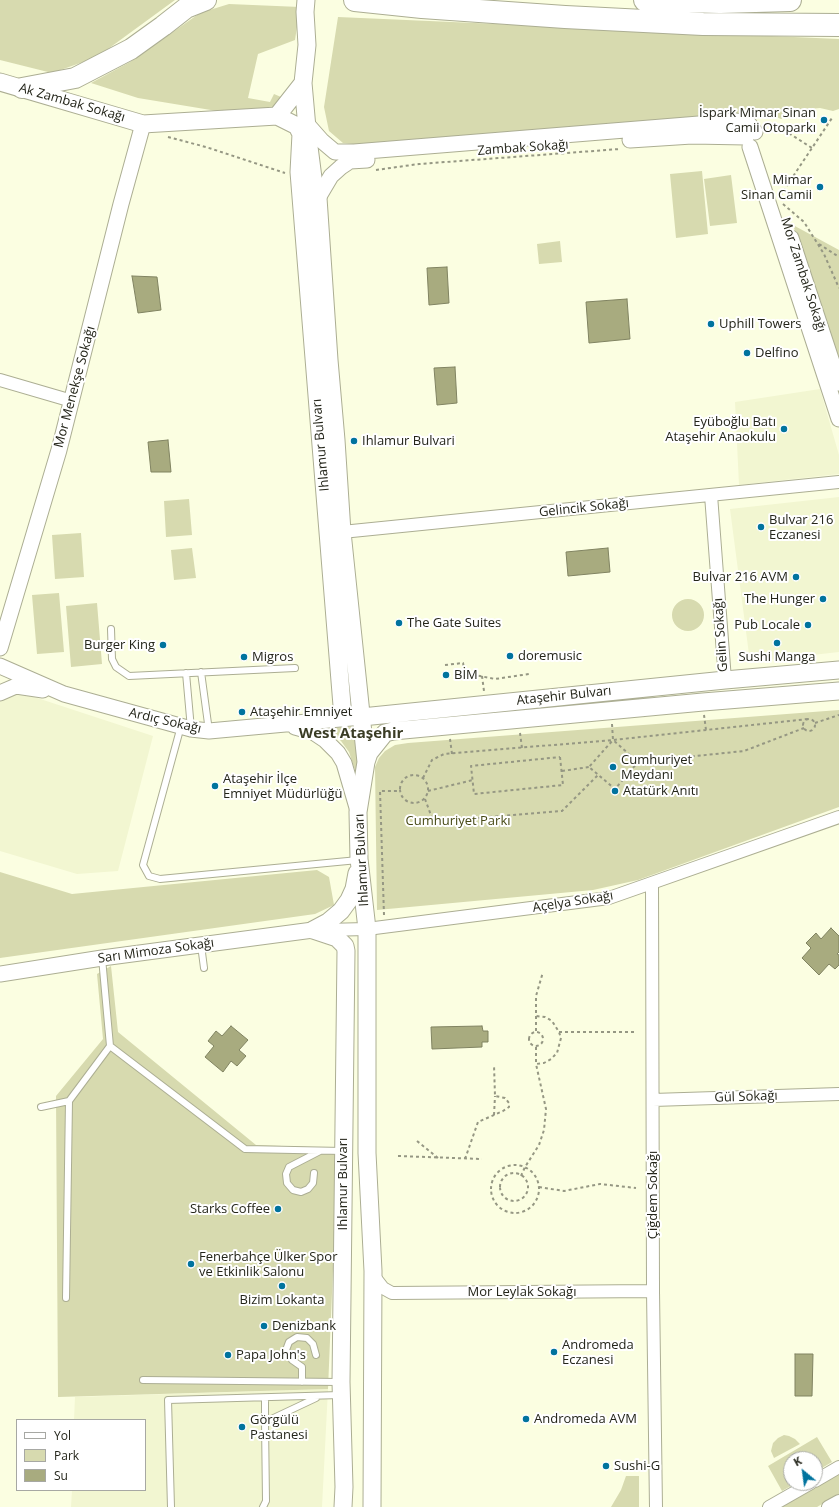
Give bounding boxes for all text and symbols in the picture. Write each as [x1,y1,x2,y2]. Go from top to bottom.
street label: Ak Zambak Sokağı [17,80,127,126]
place label: İspark Mimar Sinan Camii Otoparkı [699,105,816,136]
marker: İspark Mimar Sinan Camii Otoparkı [819,115,829,125]
street label: Zambak Sokağı [477,137,569,159]
place label: Mimar Sinan Camii [741,172,812,203]
marker: Mimar Sinan Camii [815,182,825,192]
street label: Mor Zambak Sokağı [777,216,829,334]
place label: Uphill Towers [719,316,801,332]
marker: Uphill Towers [706,319,716,329]
street label: Mor Menekşe Sokağı [51,324,99,450]
place label: Delfino [755,345,798,361]
marker: Delfino [742,348,752,358]
street label: Ihlamur Bulvarı [309,398,333,492]
place label: Eyüboğlu Batı Ataşehir Anaokulu [665,414,776,445]
marker: Eyüboğlu Batı Ataşehir Anaokulu [779,424,789,434]
place label: Ihlamur Bulvari [362,433,455,449]
marker: Ihlamur Bulvari [349,436,359,446]
street label: Gelincik Sokağı [538,496,630,520]
place label: Bulvar 216 Eczanesi [769,512,833,543]
marker: Bulvar 216 Eczanesi [756,522,766,532]
place label: Bulvar 216 AVM [693,569,788,585]
marker: Bulvar 216 AVM [791,572,801,582]
place label: The Hunger [744,591,815,607]
marker: The Hunger [818,594,828,604]
street label: Gelin Sokağı [711,598,731,672]
place label: The Gate Suites [407,615,501,631]
place label: Pub Locale [734,617,800,633]
marker: The Gate Suites [394,618,404,628]
marker: Pub Locale [803,620,813,630]
place label: Burger King [84,637,155,653]
marker: Sushi Manga [772,638,782,648]
marker: Burger King [158,640,168,650]
place label: doremusic [518,648,582,664]
place label: Migros [252,649,293,665]
place label: Sushi Manga [738,649,816,665]
marker: doremusic [505,651,515,661]
marker: Migros [239,652,249,662]
place label: BİM [454,667,478,683]
marker: BİM [441,670,451,680]
street label: Ataşehir Bulvarı [516,683,612,709]
place label: Ataşehir Emniyet [250,704,352,720]
street label: Ardıç Sokağı [127,705,203,737]
marker: Ataşehir Emniyet [237,707,247,717]
district label: West Ataşehir [299,725,403,743]
place label: Cumhuriyet Meydanı [621,752,692,783]
marker: Cumhuriyet Meydanı [608,762,618,772]
place label: Ataşehir İlçe Emniyet Müdürlüğü [223,771,343,802]
marker: Ataşehir İlçe Emniyet Müdürlüğü [210,781,220,791]
place label: Atatürk Anıtı [623,783,699,799]
marker: Atatürk Anıtı [610,786,620,796]
street label: Ihlamur Bulvarı [352,813,372,907]
park label: Cumhuriyet Parkı [405,813,511,829]
street label: Açelya Sokağı [532,888,614,916]
street label: Sarı Mimoza Sokağı [97,935,215,967]
street label: Gül Sokağı [714,1088,778,1106]
street label: Ihlamur Bulvarı [335,1138,351,1230]
street label: Çiğdem Sokağı [645,1151,661,1239]
place label: Starks Coffee [190,1201,270,1217]
marker: Starks Coffee [273,1204,283,1214]
place label: Fenerbahçe Ülker Spor ve Etkinlik Salonu [199,1249,337,1280]
marker: Fenerbahçe Ülker Spor ve Etkinlik Salonu [186,1259,196,1269]
marker: Bizim Lokanta [277,1281,287,1291]
street label: Mor Leylak Sokağı [468,1284,576,1300]
place label: Bizim Lokanta [240,1292,324,1308]
place label: Denizbank [272,1318,336,1334]
marker: Denizbank [259,1321,269,1331]
place label: Andromeda Eczanesi [562,1337,634,1368]
place label: Papa John's [236,1347,306,1363]
marker: Andromeda Eczanesi [549,1347,559,1357]
marker: Papa John's [223,1350,233,1360]
place label: Andromeda AVM [534,1411,637,1427]
place label: Görgülü Pastanesi [250,1412,308,1443]
marker: Andromeda AVM [521,1414,531,1424]
legend [16,1419,146,1491]
marker: Görgülü Pastanesi [237,1422,247,1432]
text: Yol [54,1427,71,1444]
text: Park [54,1447,79,1464]
north arrow [783,1451,823,1491]
text: K [791,1453,804,1469]
place label: Sushi-G [614,1458,660,1474]
marker: Sushi-G [601,1461,611,1471]
text: Su [54,1467,68,1484]

